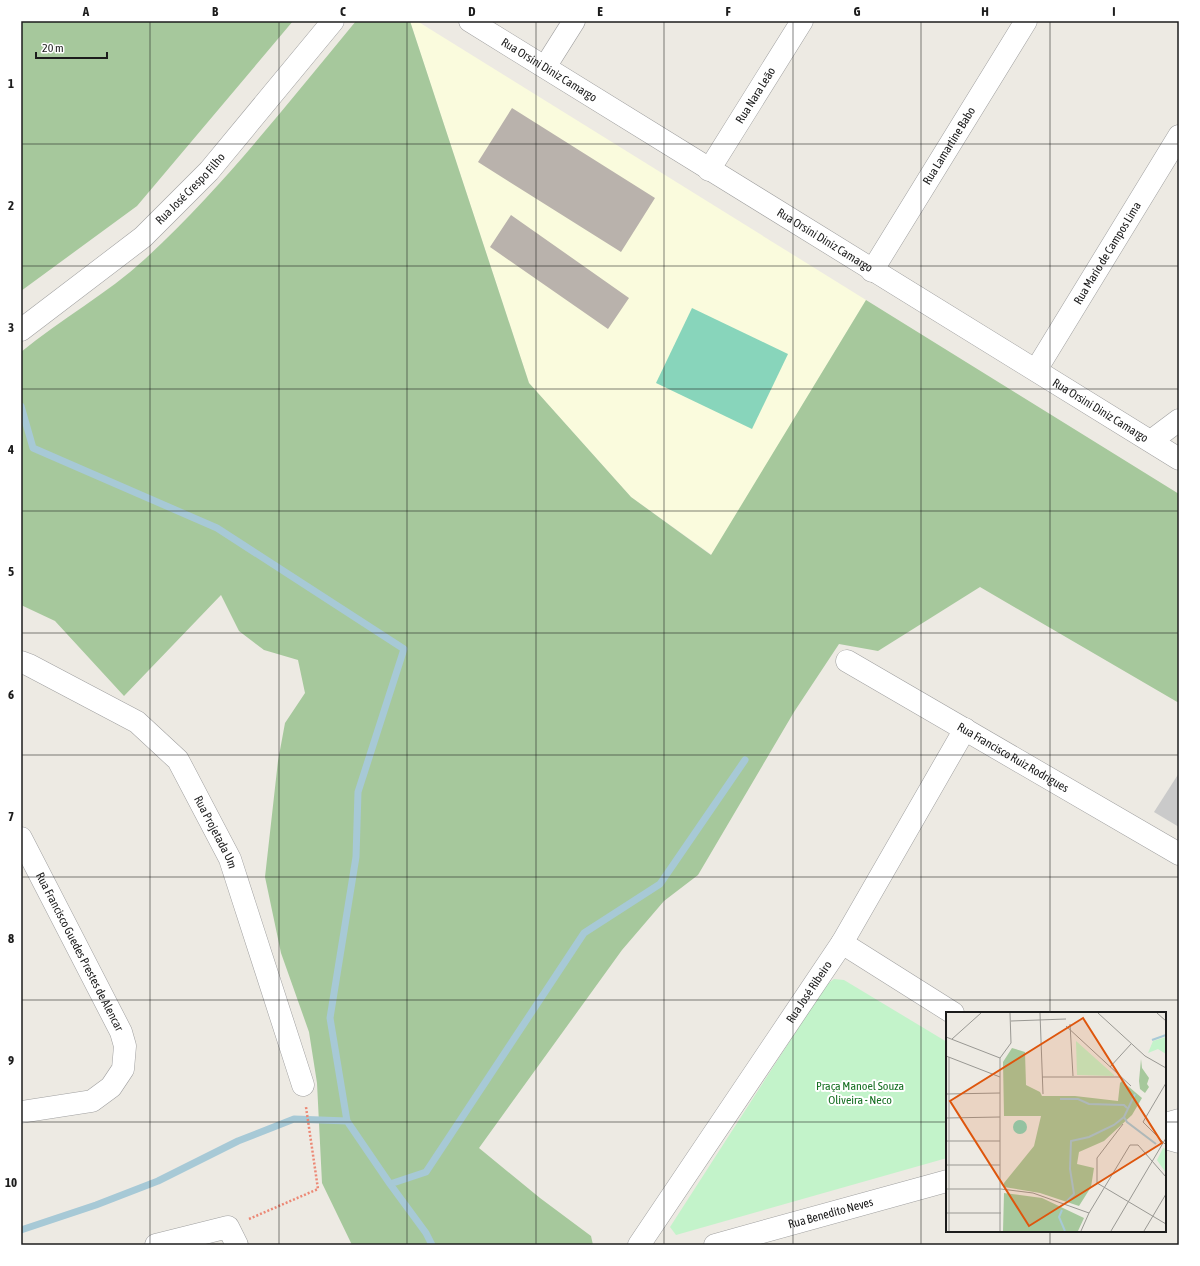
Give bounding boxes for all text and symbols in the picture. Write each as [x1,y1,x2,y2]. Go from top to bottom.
text: A [82,4,90,19]
text: B [212,4,219,19]
text: C [340,4,346,19]
text: D [468,4,476,19]
text: E [597,4,603,19]
text: F [725,4,731,19]
text: G [854,4,861,19]
text: H [981,4,989,19]
text: I [1112,4,1116,19]
scale bar [36,34,107,60]
street label: Rua Orsini Diniz Camargo [499,35,600,105]
text: 20 m [42,41,64,55]
street label: Rua Nara Leão [733,64,779,126]
text: 1 [8,76,14,91]
street label: Rua Lamartine Babo [920,104,979,187]
street label: Rua José Crespo Filho [153,150,228,227]
text: 2 [8,198,14,213]
street label: Rua Mario de Campos Lima [1071,199,1144,307]
street label: Rua Orsini Diniz Camargo [774,205,876,275]
text: 3 [8,320,14,335]
street label: Rua Orsini Diniz Camargo [1050,376,1151,445]
text: 4 [7,442,14,457]
text: 5 [8,564,14,579]
text: 6 [8,687,14,702]
street label: Rua Francisco Ruiz Rodrigues [955,720,1071,795]
street label: Rua Projetada Um [191,793,240,870]
text: 7 [8,809,14,824]
street label: Rua Francisco Guedes Prestes de Alencar [33,870,127,1034]
text: 8 [8,931,14,946]
street label: Rua José Ribeiro [783,958,835,1026]
inset map [946,1012,1166,1232]
text: 9 [8,1053,14,1068]
park label: Praça Manoel Souza Oliveira - Neco [816,1079,904,1107]
text: 10 [5,1175,17,1190]
street label: Rua Benedito Neves [787,1195,875,1231]

